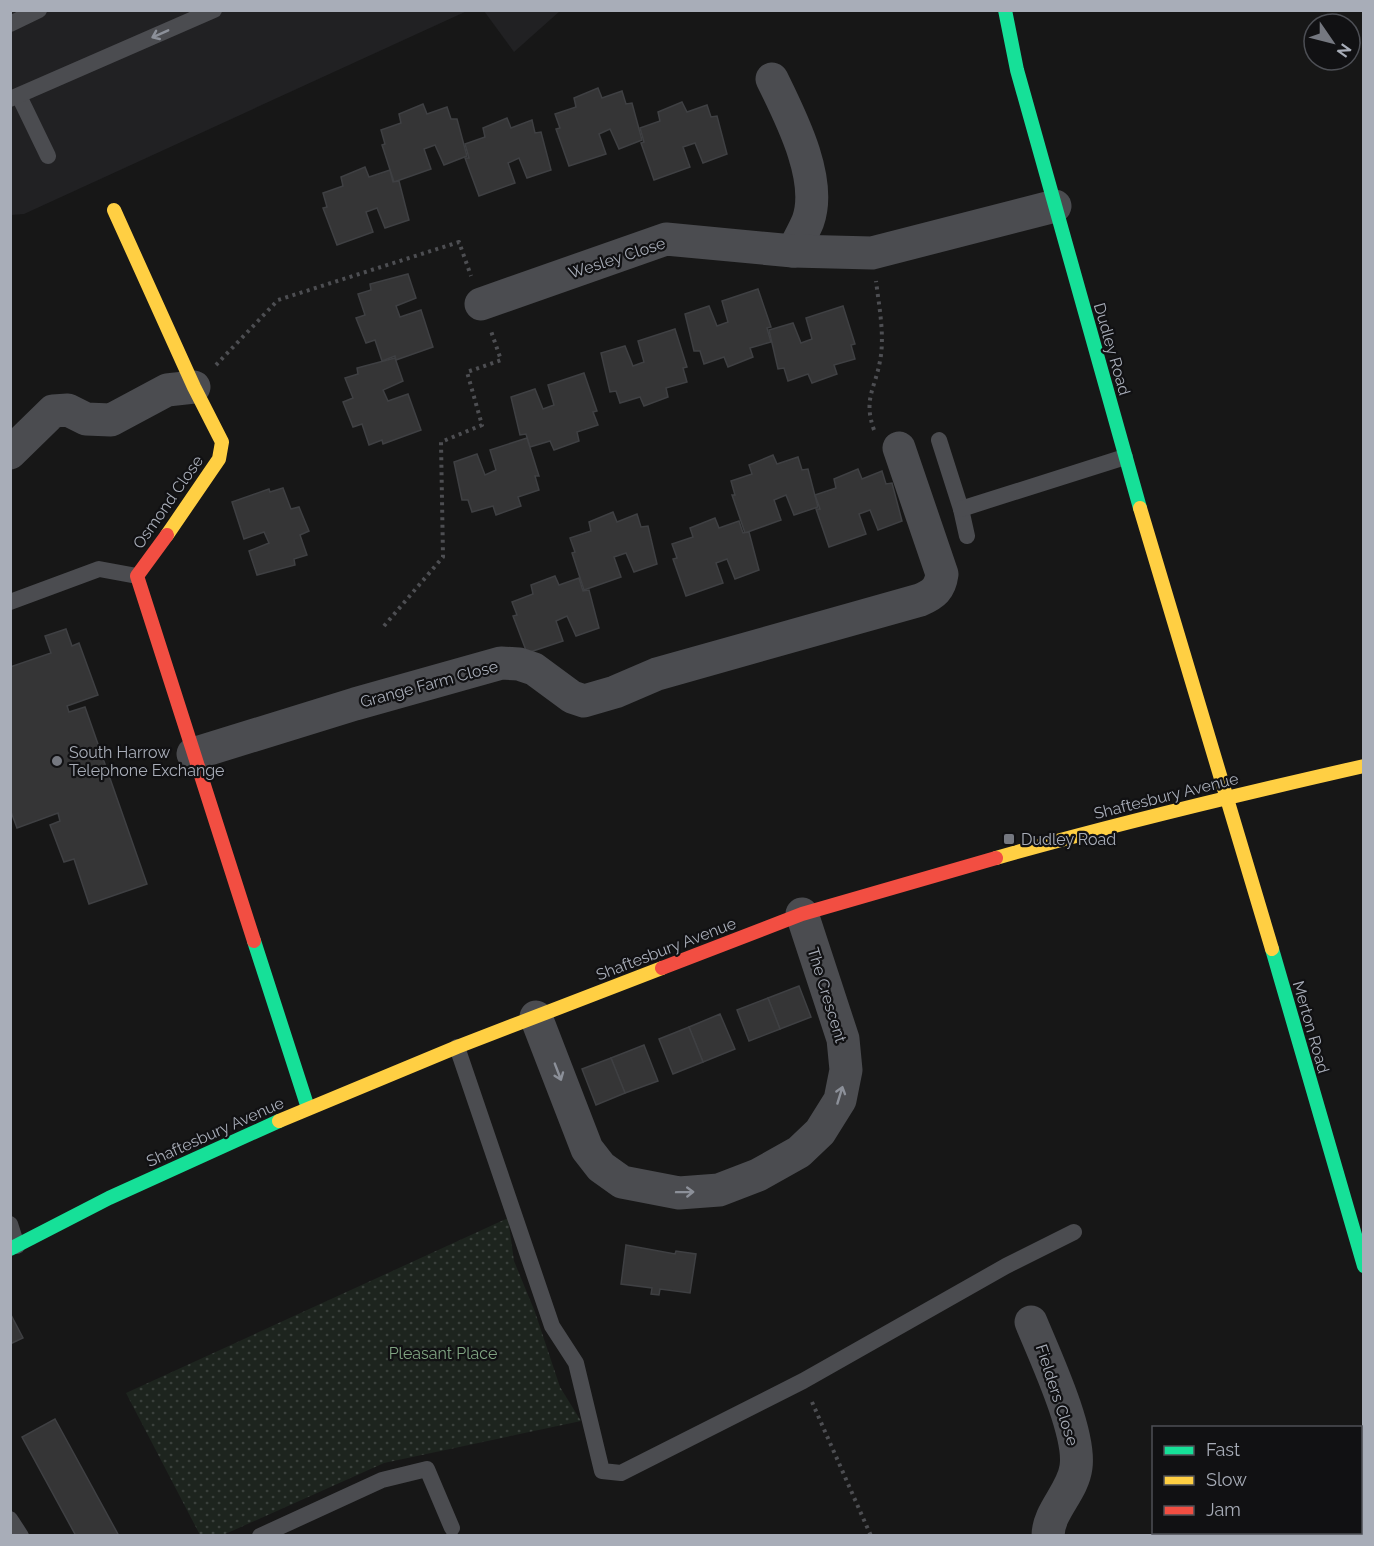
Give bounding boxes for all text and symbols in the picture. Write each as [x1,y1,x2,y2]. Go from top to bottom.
north arrow [1302,12,1362,72]
one-way arrow [151,29,170,40]
text: N [1333,40,1355,61]
street label: Wesley Close [566,233,668,283]
street label: Dudley Road [1090,301,1134,397]
street label: Osmond Close [129,452,207,552]
street label: Grange Farm Close [358,656,500,712]
place label: South Harrow Telephone Exchange [69,743,225,780]
marker: South Harrow Telephone Exchange [50,754,64,768]
street label: Shaftesbury Avenue [1092,769,1240,823]
place label: Dudley Road [1021,830,1116,849]
marker: Dudley Road [1002,832,1016,846]
street label: Shaftesbury Avenue [593,914,739,984]
street label: The Crescent [803,945,851,1046]
street label: Merton Road [1289,979,1333,1076]
one-way arrow [553,1062,564,1081]
one-way arrow [835,1086,846,1105]
street label: Shaftesbury Avenue [143,1093,287,1171]
one-way arrow [674,1186,694,1198]
street label: Fielders Close [1032,1342,1082,1448]
park label: Pleasant Place [389,1344,497,1363]
legend [1152,1426,1362,1534]
text: Fast [1206,1439,1240,1460]
text: Slow [1206,1469,1247,1490]
text: Jam [1206,1499,1241,1520]

